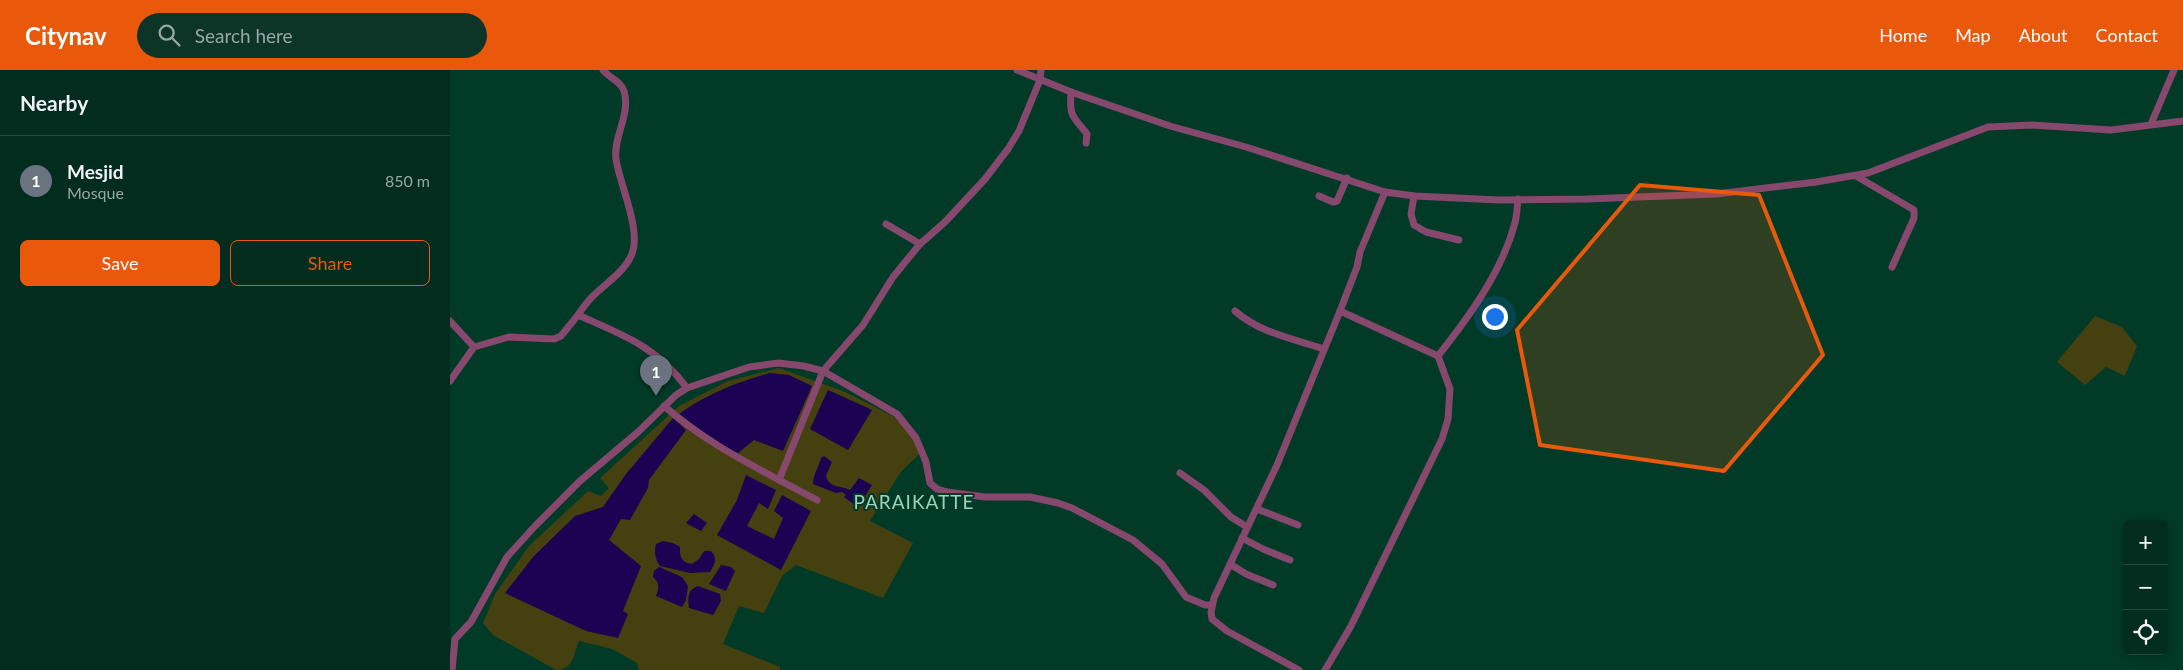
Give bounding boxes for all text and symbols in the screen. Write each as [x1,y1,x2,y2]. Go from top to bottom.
search box [137,13,487,58]
text: Citynav [25,21,107,50]
icon: search [155,21,183,49]
text: Search here [195,24,293,47]
text: Home [1879,24,1927,46]
text: Map [1955,24,1991,46]
text: About [2019,24,2068,46]
text: Contact [2096,24,2158,46]
text: Nearby [20,90,88,115]
text: Mesjid [67,160,124,183]
text: 1 [31,171,41,190]
text: 850 m [385,171,430,190]
text: Mosque [67,183,124,202]
button: Save [20,240,220,286]
button: Share [230,240,430,286]
your location [1482,304,1508,330]
pin: 1 [640,355,672,396]
district label: PARAIKATTE [854,490,974,513]
map controls [2123,520,2168,655]
button: + [2123,520,2168,565]
button: − [2123,565,2168,610]
button: locate [2123,610,2168,655]

